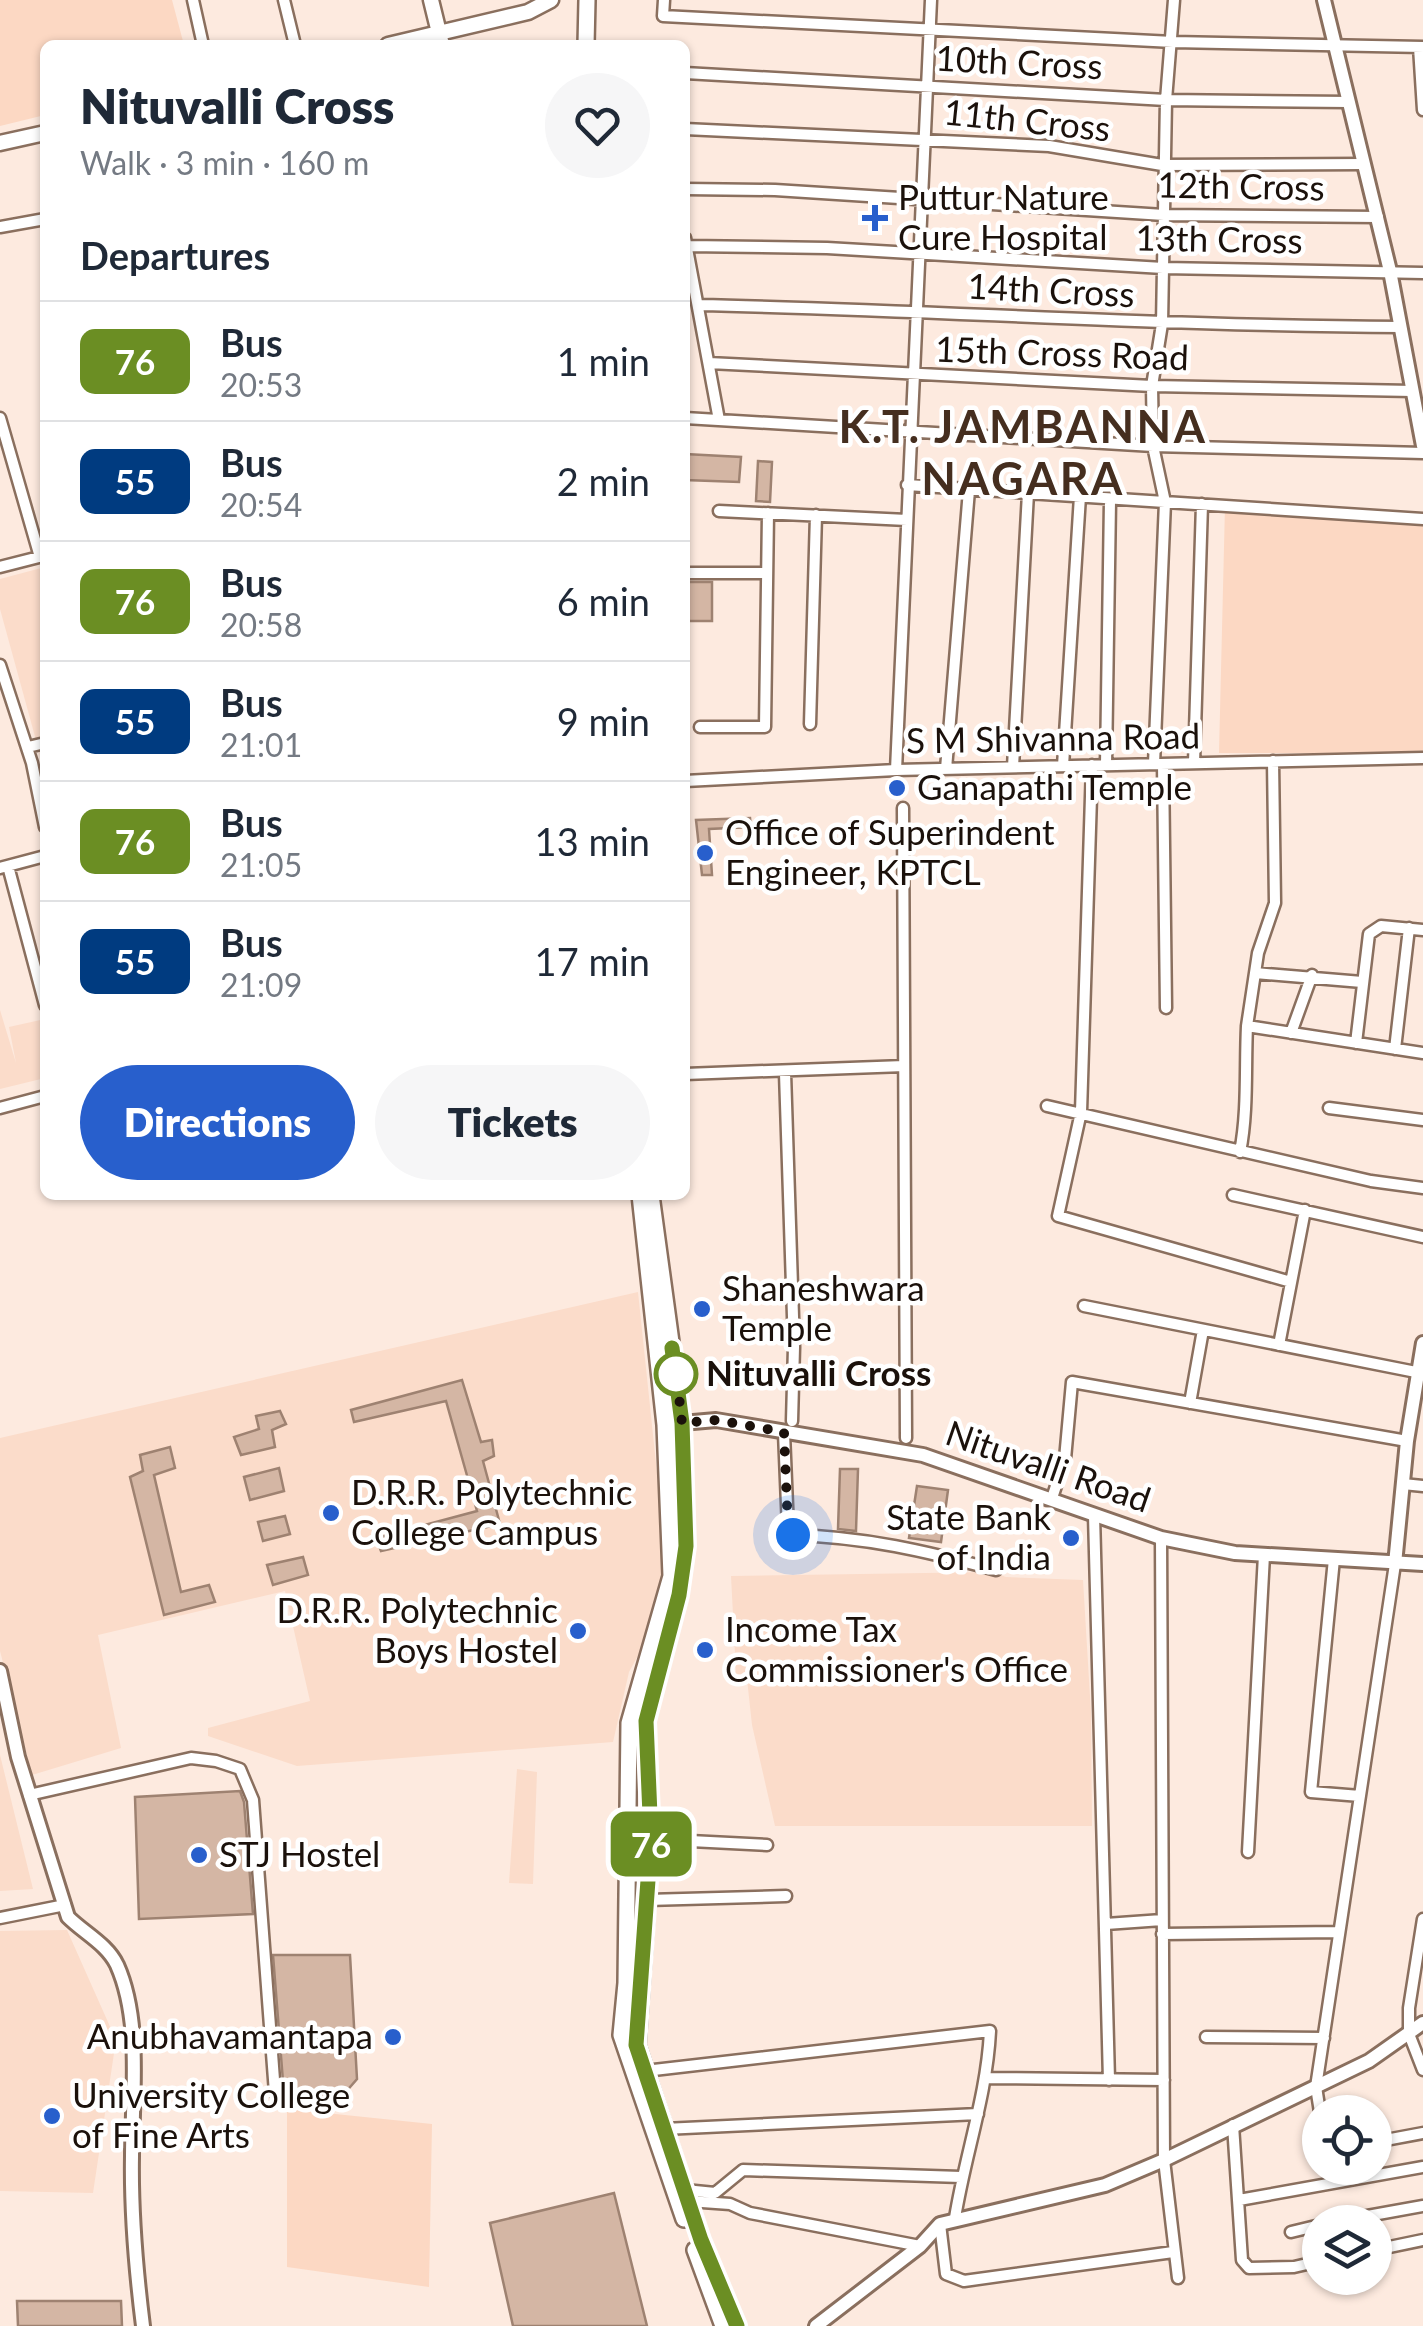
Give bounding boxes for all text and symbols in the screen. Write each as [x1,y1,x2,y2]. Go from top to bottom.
street label: 10th Cross [935,36,1104,86]
button: heart [545,73,650,178]
text: Nituvalli Cross [80,77,395,134]
street label: 11th Cross [942,89,1112,149]
text: Walk · 3 min · 160 m [80,143,369,182]
street label: 12th Cross [1157,163,1325,207]
place label: Puttur Nature Cure Hospital [898,175,1109,257]
marker: Puttur Nature Cure Hospital [862,205,888,231]
street label: 13th Cross [1135,216,1303,260]
text: Departures [80,232,270,278]
street label: 14th Cross [967,264,1136,314]
text: Bus [220,319,283,365]
street label: 15th Cross Road [935,327,1190,377]
text: 1 min [557,338,650,384]
text: 76 [115,340,155,382]
text: 20:53 [220,365,302,404]
district label: K.T. JAMBANNA NAGARA [839,399,1208,505]
text: Bus [220,439,283,485]
text: 2 min [557,458,650,504]
text: 55 [115,460,155,502]
text: 20:54 [220,485,302,524]
text: Bus [220,559,283,605]
text: 6 min [557,578,650,624]
text: 76 [115,580,155,622]
text: 20:58 [220,605,302,644]
text: Bus [220,679,283,725]
text: 9 min [557,698,650,744]
text: 55 [115,700,155,742]
street label: S M Shivanna Road [906,713,1200,761]
text: 21:01 [220,725,302,764]
place label: Ganapathi Temple [917,765,1192,807]
marker: Ganapathi Temple [886,777,908,799]
text: Bus [220,799,283,845]
place label: Office of Superindent Engineer, KPTCL [725,810,1055,892]
text: 13 min [535,818,650,864]
text: 76 [115,820,155,862]
marker: Office of Superindent Engineer, KPTCL [694,842,716,864]
text: 21:05 [220,845,302,884]
text: Bus [220,919,283,965]
text: 17 min [535,938,650,984]
text: 55 [115,940,155,982]
text: 21:09 [220,965,302,1004]
button: Directions [80,1065,355,1180]
button: Tickets [375,1065,650,1180]
place label: Shaneshwara Temple [722,1266,925,1348]
marker: Shaneshwara Temple [691,1298,713,1320]
place label: Nituvalli Cross [706,1351,932,1393]
marker: Nituvalli Cross [655,1353,697,1395]
street label: Nituvalli Road [941,1410,1156,1520]
place label: D.R.R. Polytechnic College Campus [351,1470,633,1552]
place label: State Bank of India [886,1495,1051,1577]
marker: D.R.R. Polytechnic College Campus [320,1502,342,1524]
your location [768,1510,818,1560]
marker: State Bank of India [1060,1527,1082,1549]
place label: D.R.R. Polytechnic Boys Hostel [277,1588,558,1670]
place label: Income Tax Commissioner's Office [725,1607,1068,1689]
marker: D.R.R. Polytechnic Boys Hostel [567,1620,589,1642]
marker: Income Tax Commissioner's Office [694,1639,716,1661]
line badge: 76 [606,1812,696,1876]
text: 76 [631,1823,671,1865]
place label: STJ Hostel [219,1832,380,1874]
marker: STJ Hostel [188,1844,210,1866]
place label: Anubhavamantapa [87,2014,373,2056]
marker: Anubhavamantapa [382,2026,404,2048]
place label: University College of Fine Arts [72,2073,350,2155]
map controls [1302,2095,1392,2295]
button: locate [1302,2095,1392,2185]
marker: University College of Fine Arts [41,2105,63,2127]
button: layers [1302,2205,1392,2295]

